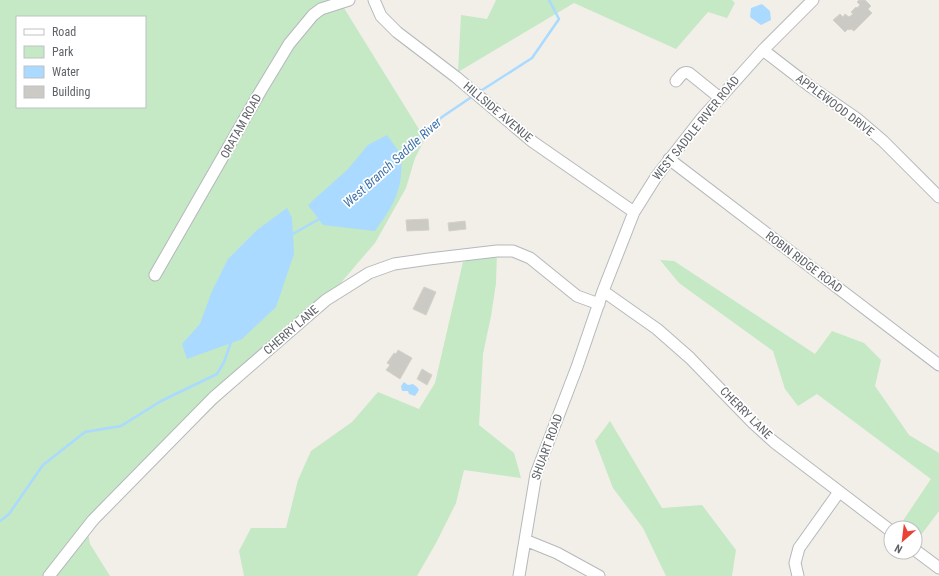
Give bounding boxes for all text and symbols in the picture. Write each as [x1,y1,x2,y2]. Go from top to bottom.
legend [16,16,146,108]
text: Road [52,25,76,39]
text: Park [52,45,74,59]
text: Water [52,65,80,79]
street label: APPLEWOOD DRIVE [793,71,877,139]
street label: WEST SADDLE RIVER ROAD [650,73,742,183]
street label: HILLSIDE AVENUE [461,79,535,145]
text: Building [52,85,90,99]
street label: ORATAM ROAD [218,91,265,161]
water label: West Branch Saddle River [340,114,445,210]
street label: ROBIN RIDGE ROAD [763,229,845,296]
street label: CHERRY LANE [261,302,321,358]
street label: CHERRY LANE [717,384,775,442]
street label: SHUART ROAD [529,412,565,482]
north arrow [883,520,923,560]
text: N [892,541,905,556]

